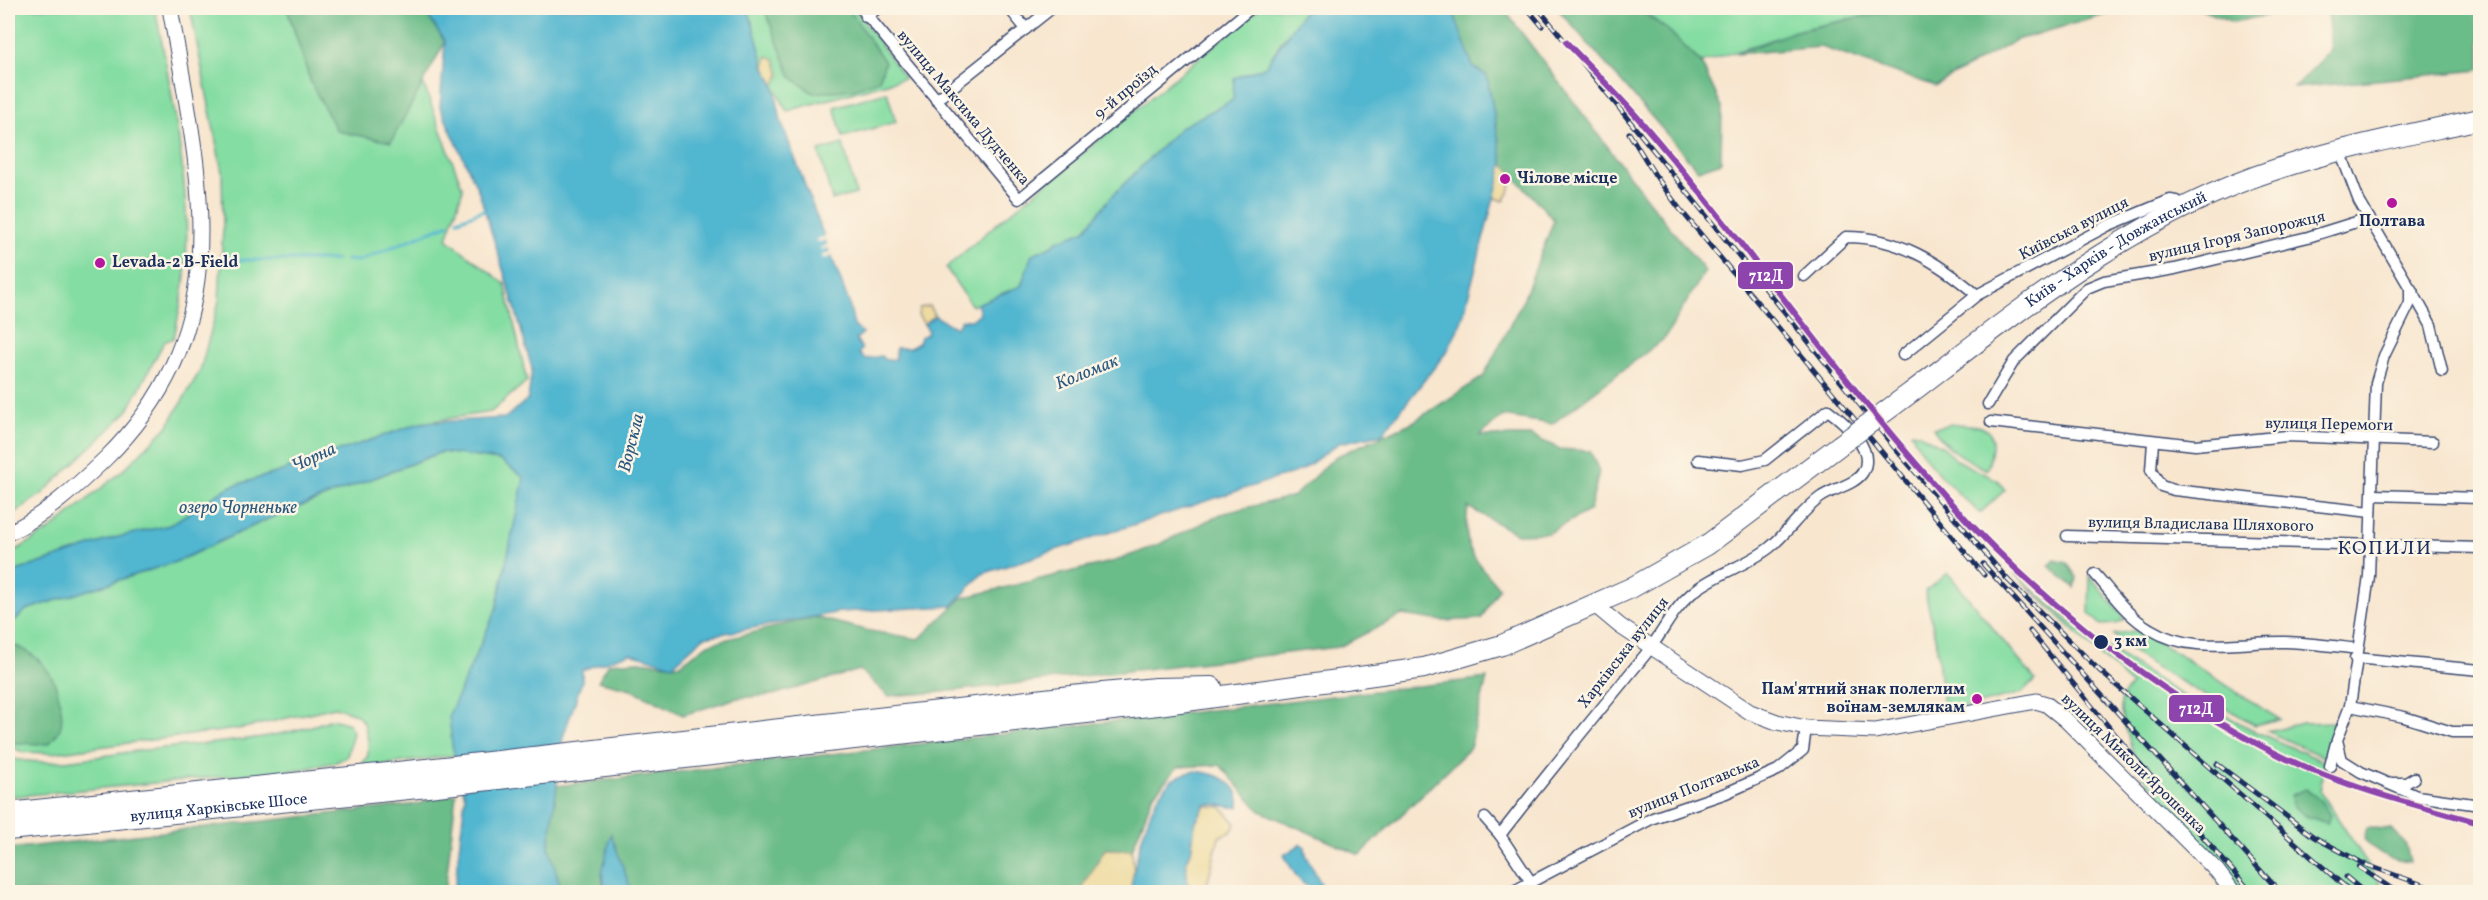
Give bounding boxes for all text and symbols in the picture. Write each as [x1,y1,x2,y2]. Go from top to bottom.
street label: вулиця Максима Дудченка [891,26,1035,190]
street label: 9-й проїзд [1090,59,1162,125]
place label: Чілове місце [1517,168,1617,190]
marker: Чілове місце [1498,172,1512,186]
street label: Київ - Харків - Довжанський [2021,187,2211,313]
street label: Київська вулиця [2015,192,2133,266]
marker: Полтава [2385,196,2399,210]
street label: вулиця Ігоря Запорожця [2147,206,2327,268]
place label: Полтава [2359,211,2425,233]
place label: Levada-2 B-Field [112,252,238,274]
marker: Levada-2 B-Field [93,256,107,270]
line badge: 712Д [1737,261,1794,290]
text: 712Д [1749,266,1783,288]
water label: Коломак [1052,349,1123,397]
water label: Ворскла [613,411,651,475]
street label: вулиця Перемоги [2265,413,2393,437]
water label: Чорна [288,437,340,479]
water label: озеро Чорненьке [179,496,297,521]
street label: вулиця Владислава Шляхового [2088,512,2314,538]
district label: КОПИЛИ [2337,535,2433,563]
street label: Харківська вулиця [1574,593,1674,713]
place label: 3 км [2114,631,2147,653]
marker: 3 км [2092,633,2110,651]
place label: Пам'ятний знак полеглим воїнам-землякам [1762,679,1965,719]
street label: вулиця Миколи Ярошенка [2056,689,2210,839]
marker: Пам'ятний знак полеглим воїнам-землякам [1970,692,1984,706]
line badge: 712Д [2168,694,2225,723]
text: 712Д [2179,699,2213,721]
street label: вулиця Полтавська [1625,752,1763,824]
street label: вулиця Харківське Шосе [129,788,309,828]

